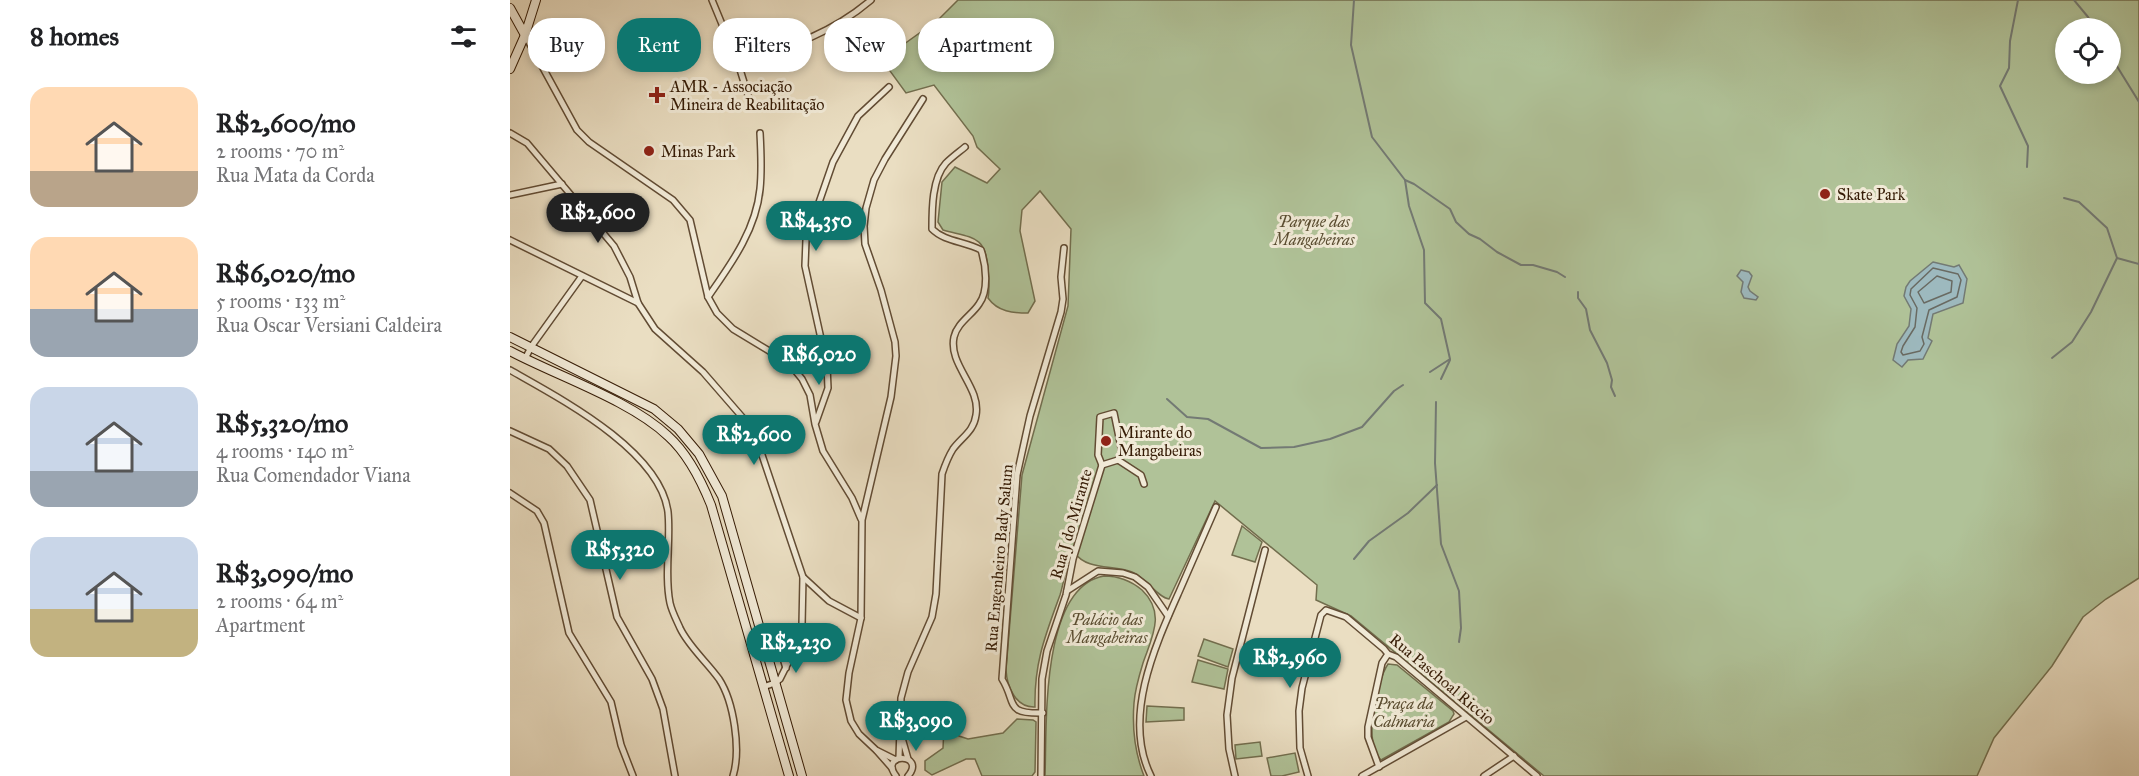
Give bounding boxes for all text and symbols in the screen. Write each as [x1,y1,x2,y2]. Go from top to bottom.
chip: Buy [528,18,605,72]
chip: Rent [617,18,701,72]
chip: Filters [713,18,812,72]
chip: New [824,18,906,72]
chip: Apartment [918,18,1054,72]
map controls [2055,18,2121,84]
button: locate [2055,18,2121,84]
text: 8 homes [30,20,119,52]
icon: filters [447,20,480,53]
place label: AMR - Associação Mineira de Reabilitação [669,77,824,114]
marker: AMR - Associação Mineira de Reabilitação [648,86,666,104]
text: R$2,600/mo [216,107,356,139]
icon: home [78,111,150,183]
text: 2 rooms · 70 m² [216,139,344,163]
place label: Minas Park [661,142,736,161]
marker: Minas Park [642,144,656,158]
text: Rua Mata da Corda [216,163,375,187]
place label: Skate Park [1837,185,1906,204]
marker: Skate Park [1818,187,1832,201]
pin: R$2,600 [543,193,653,244]
text: R$2,600 [560,200,636,224]
pin: R$4,350 [761,201,871,252]
text: R$4,350 [780,208,852,232]
park label: Parque das Mangabeiras [1271,212,1355,249]
text: R$6,020/mo [216,257,355,289]
icon: home [78,261,150,333]
text: 5 rooms · 133 m² [216,289,345,313]
text: Rua Oscar Versiani Caldeira [216,313,442,337]
pin: R$6,020 [764,335,874,386]
text: R$6,020 [782,342,856,366]
text: R$5,320/mo [216,407,348,439]
icon: home [78,411,150,483]
pin: R$2,600 [699,415,809,466]
text: R$2,600 [716,422,792,446]
place label: Mirante do Mangabeiras [1118,423,1202,461]
marker: Mirante do Mangabeiras [1099,434,1113,448]
text: 4 rooms · 140 m² [216,439,354,463]
text: Rua Comendador Viana [216,463,411,487]
street label: Rua Engenheiro Bady Salum [981,463,1018,653]
street label: Rua J do Mirante [1046,466,1097,582]
pin: R$5,320 [565,530,675,581]
text: R$5,320 [585,537,655,561]
text: R$3,090/mo [216,557,353,589]
icon: home [78,561,150,633]
text: 2 rooms · 64 m² [216,589,343,613]
park label: Palácio das Mangabeiras [1064,610,1148,647]
text: Apartment [216,613,305,637]
pin: R$2,230 [741,623,851,674]
text: R$2,230 [760,630,832,654]
street label: Rua Paschoal Riccio [1386,630,1498,728]
pin: R$2,960 [1235,638,1345,689]
text: R$2,960 [1253,645,1327,669]
park label: Praça da Calmaria [1373,694,1435,731]
pin: R$3,090 [861,701,971,752]
text: R$3,090 [879,708,953,732]

